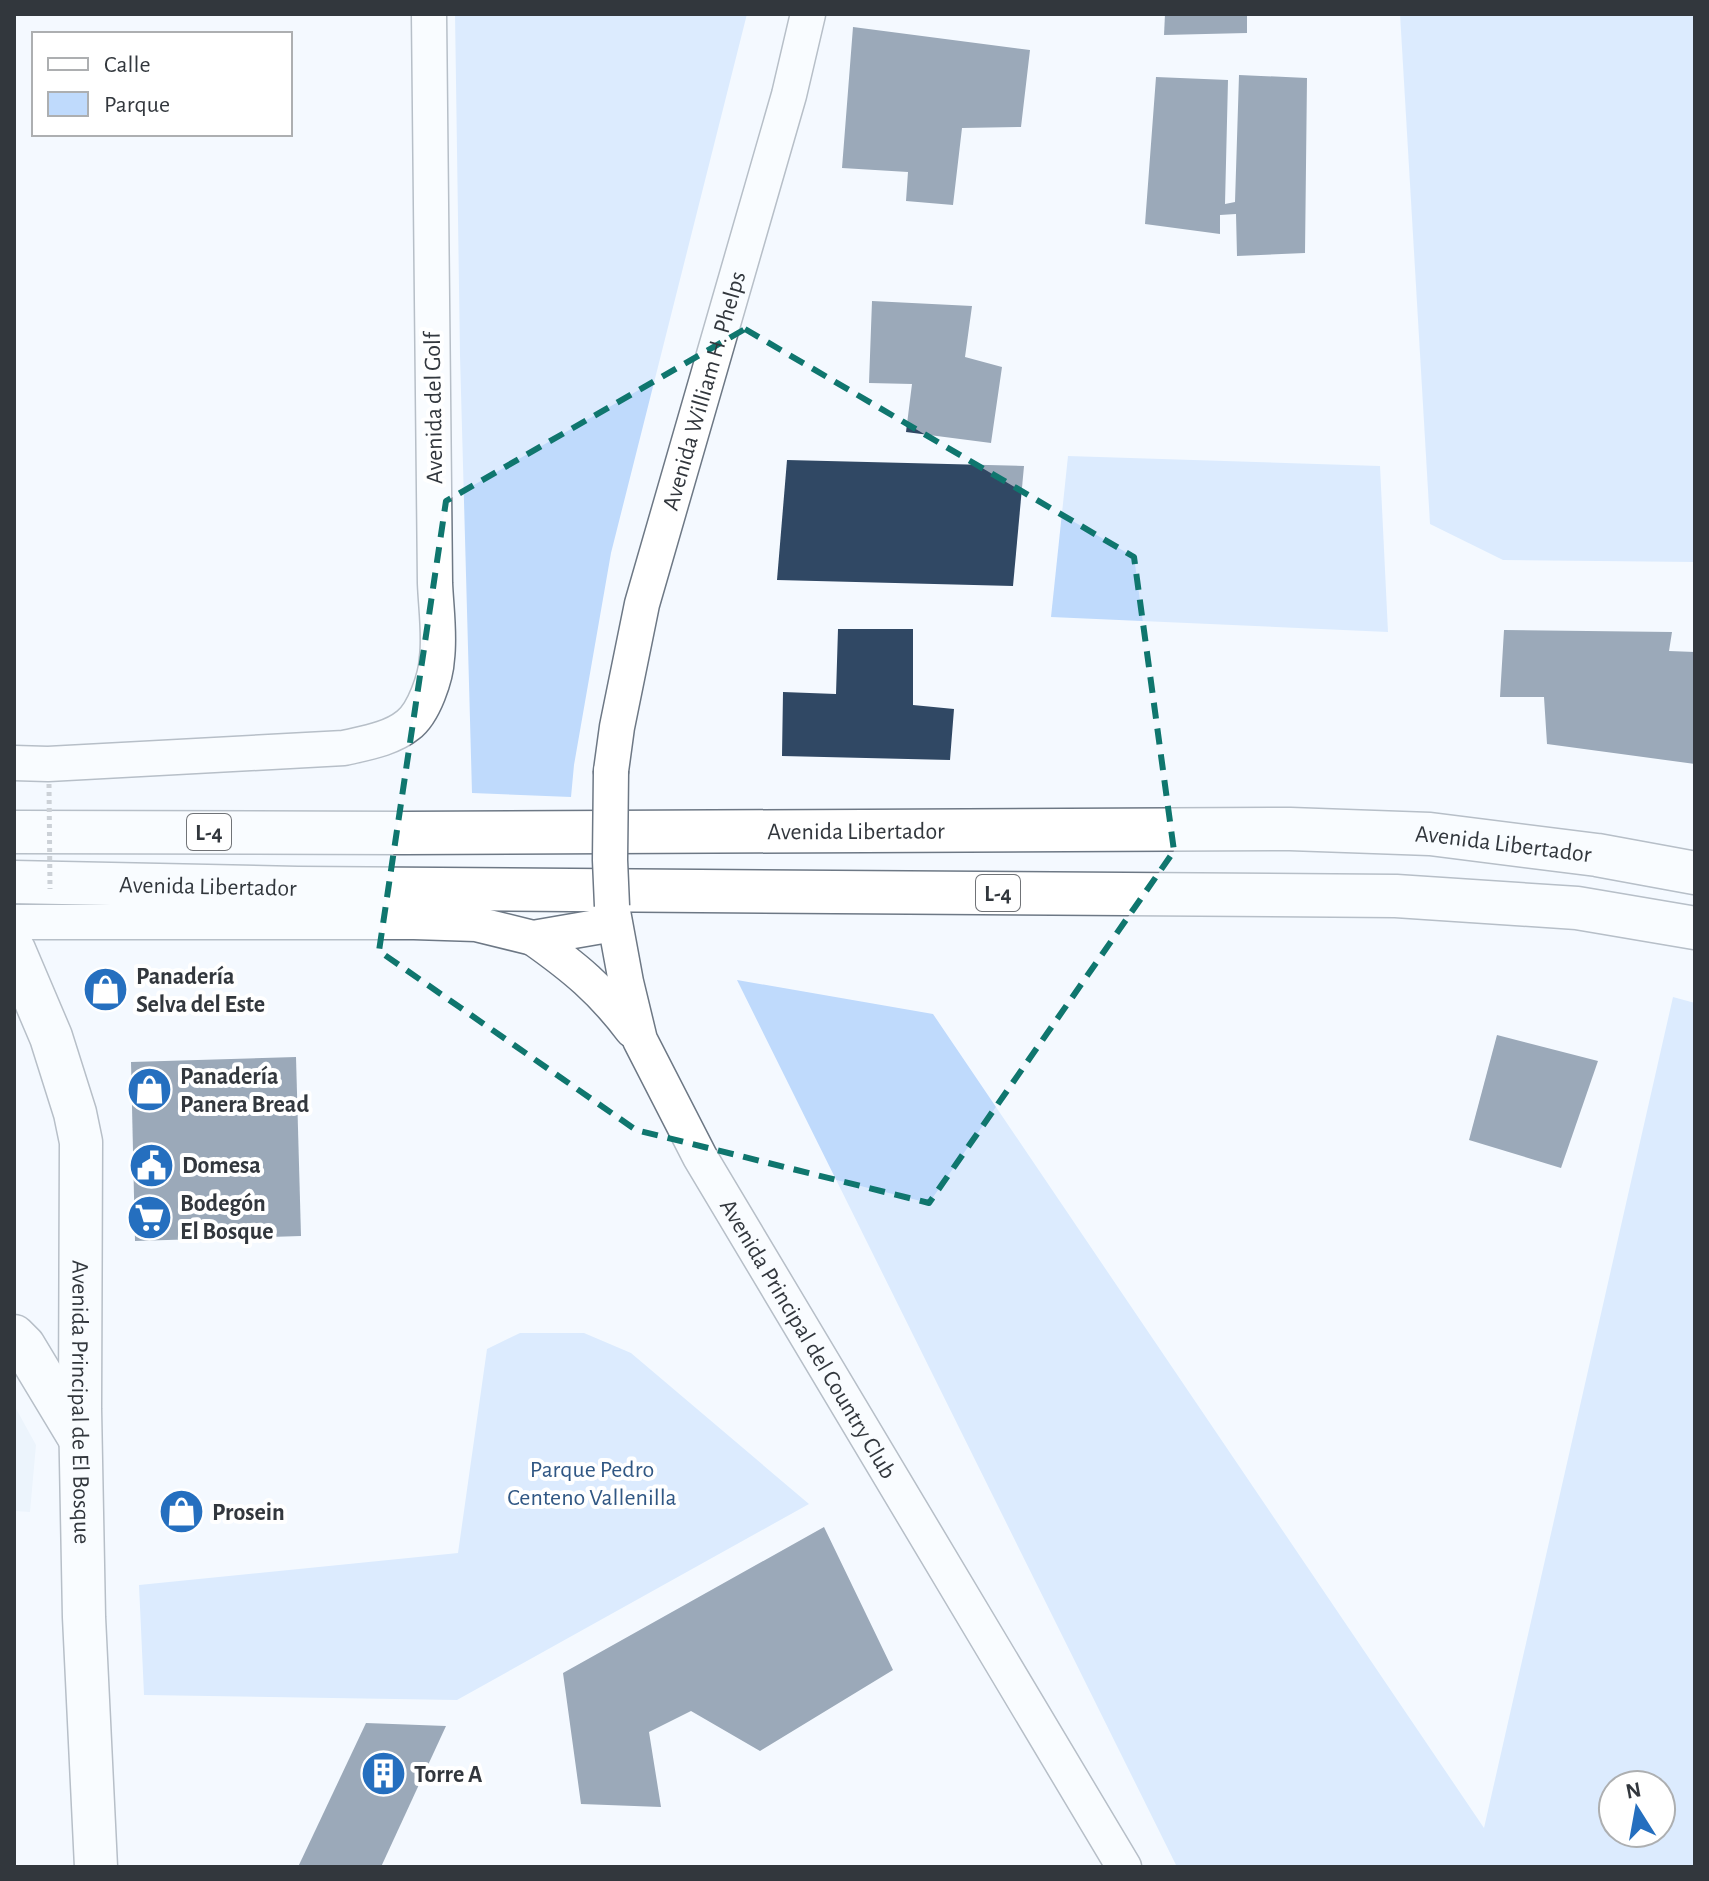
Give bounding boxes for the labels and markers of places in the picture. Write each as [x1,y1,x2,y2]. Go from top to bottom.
place label: Panadería Selva del Este [136,965,265,1017]
shop icon: Panadería Selva del Este [81,966,129,1014]
place label: Panadería Panera Bread [180,1065,309,1117]
shop icon: Panadería Panera Bread [125,1066,173,1114]
public building icon: Domesa [127,1141,175,1189]
place label: Domesa [182,1154,261,1178]
place label: Bodegón El Bosque [180,1192,274,1244]
supermarket icon: Bodegón El Bosque [125,1193,173,1241]
shop icon: Prosein [157,1488,205,1536]
place label: Prosein [212,1501,285,1525]
building icon: Torre A [359,1750,407,1798]
place label: Torre A [414,1763,483,1787]

